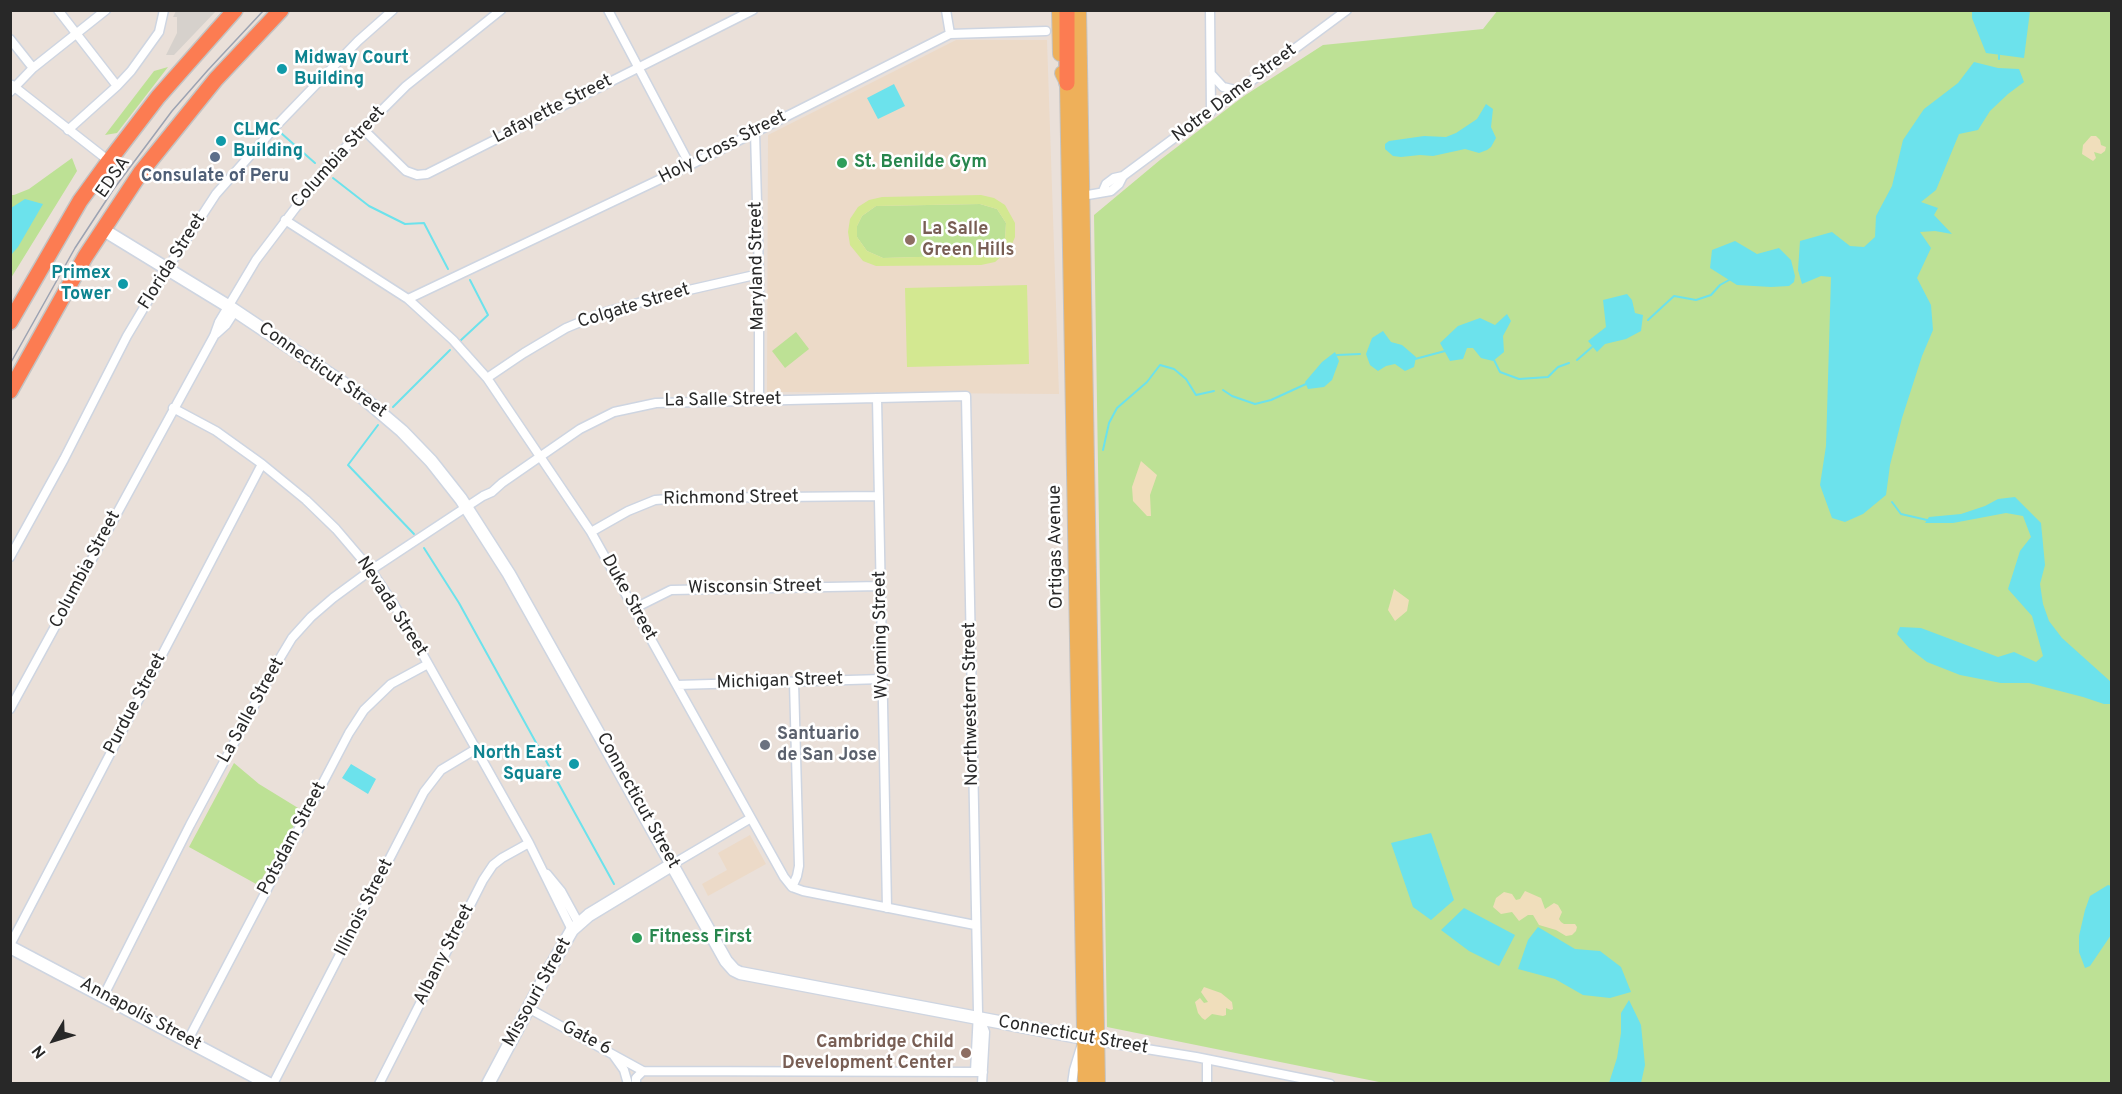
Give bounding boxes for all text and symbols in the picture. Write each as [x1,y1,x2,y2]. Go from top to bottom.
street label: Notre Dame Street [1169,40,1301,148]
place label: Midway Court Building [294,48,409,90]
marker: Midway Court Building [275,62,289,76]
street label: Lafayette Street [490,71,616,149]
street label: Columbia Street [287,102,391,214]
street label: Holy Cross Street [656,107,790,189]
place label: CLMC Building [233,120,303,162]
marker: CLMC Building [214,134,228,148]
marker: Consulate of Peru [208,150,222,164]
place label: St. Benilde Gym [854,152,987,174]
street label: EDSA [92,153,136,203]
marker: St. Benilde Gym [835,156,849,170]
place label: Consulate of Peru [141,166,289,188]
street label: Maryland Street [746,201,770,331]
street label: Florida Street [135,210,211,314]
place label: La Salle Green Hills [922,219,1014,262]
marker: La Salle Green Hills [903,233,917,247]
place label: Primex Tower [51,263,111,306]
marker: Primex Tower [116,277,130,291]
street label: Colgate Street [575,280,693,334]
street label: Connecticut Street [254,319,390,423]
street label: La Salle Street [664,389,782,413]
street label: Ortigas Avenue [1045,485,1069,609]
street label: Richmond Street [663,487,799,511]
street label: Columbia Street [46,508,126,632]
street label: Duke Street [596,551,660,645]
street label: Nevada Street [351,553,431,661]
street label: Wyoming Street [870,571,894,699]
street label: Wisconsin Street [688,576,822,600]
street label: Northwestern Street [960,622,984,786]
street label: Purdue Street [100,650,172,758]
street label: La Salle Street [214,655,290,767]
street label: Michigan Street [716,669,844,695]
place label: Santuario de San Jose [777,724,877,766]
street label: Connecticut Street [591,729,683,873]
marker: Santuario de San Jose [758,738,772,752]
place label: North East Square [473,743,562,786]
marker: North East Square [567,757,581,771]
street label: Potsdam Street [254,779,332,899]
street label: Illinois Street [331,856,399,960]
street label: Albany Street [410,901,480,1009]
place label: Fitness First [649,927,752,949]
marker: Fitness First [630,931,644,945]
street label: Missouri Street [499,935,577,1051]
street label: Annapolis Street [76,974,204,1056]
north arrow [24,1010,84,1070]
street label: Connecticut Street [996,1012,1150,1060]
street label: Gate 6 [558,1017,614,1061]
place label: Cambridge Child Development Center [782,1032,954,1074]
text: N [28,1040,51,1062]
marker: Cambridge Child Development Center [959,1046,973,1060]

